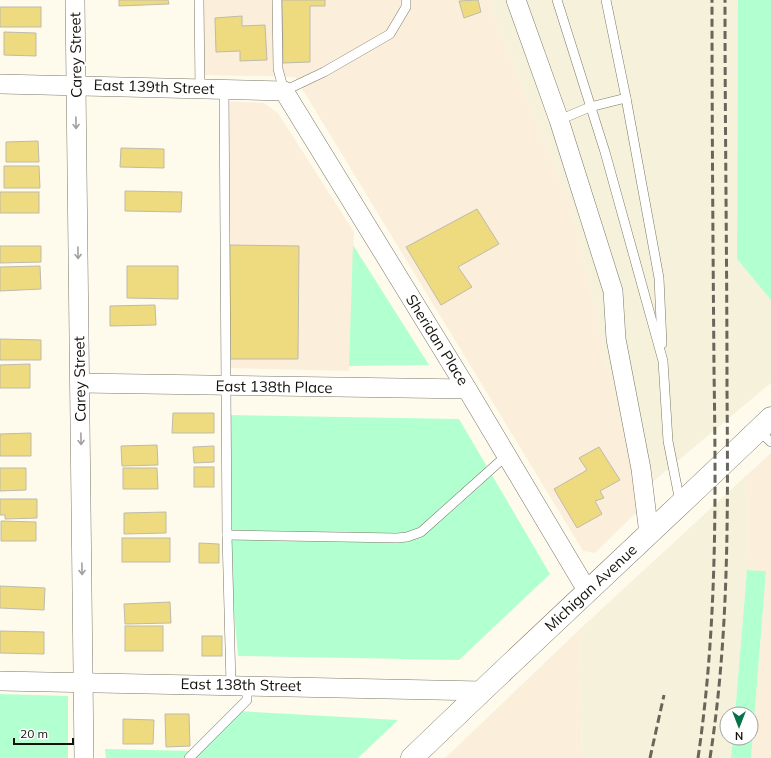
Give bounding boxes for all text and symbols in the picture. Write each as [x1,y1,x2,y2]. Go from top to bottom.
street label: Carey Street [65,12,86,98]
street label: East 139th Street [93,75,215,98]
one-way arrow [73,116,80,129]
one-way arrow [75,246,82,259]
street label: Sheridan Place [402,291,473,389]
street label: Carey Street [69,336,90,422]
street label: East 138th Place [215,376,333,397]
one-way arrow [77,432,85,445]
street label: Michigan Avenue [541,540,641,635]
one-way arrow [78,562,86,575]
street label: East 138th Street [181,674,302,695]
north arrow [719,706,759,746]
scale bar [14,720,73,746]
text: 20 m [20,726,48,741]
text: N [735,729,743,743]

